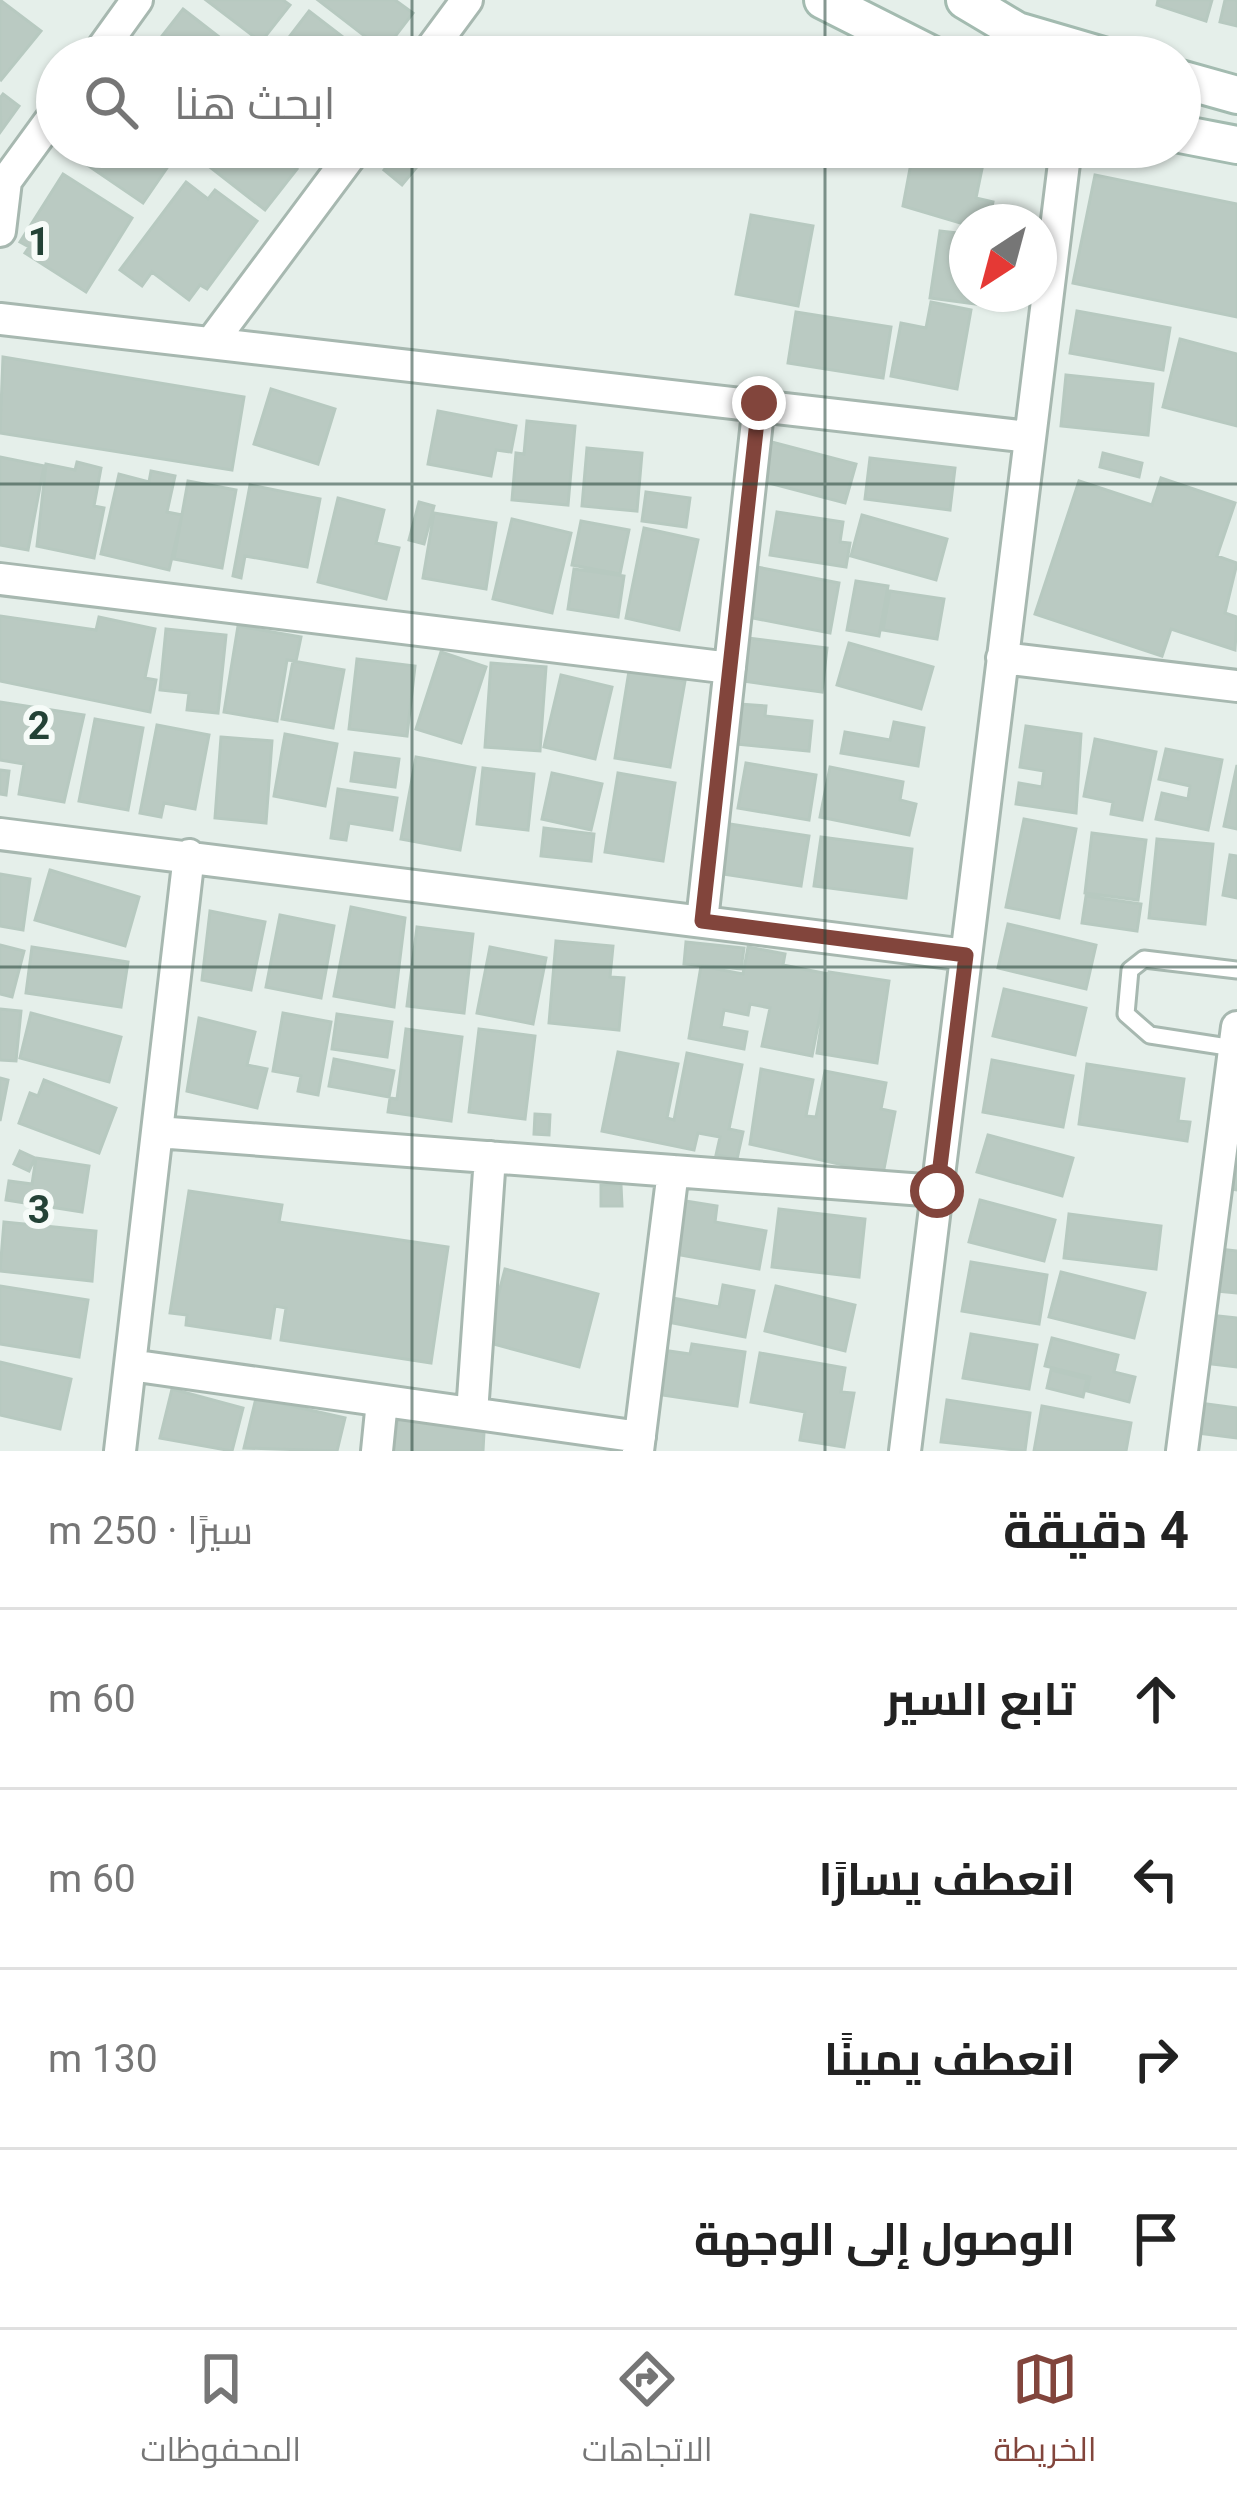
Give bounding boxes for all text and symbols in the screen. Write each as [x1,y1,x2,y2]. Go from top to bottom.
search box [36,36,1201,168]
icon: search [78,69,144,135]
text: ابحث هنا [174,77,336,130]
north arrow [949,204,1057,312]
text: 1 [28,219,50,265]
route end [732,376,786,430]
text: 2 [28,703,50,749]
route start [910,1164,964,1218]
text: 3 [28,1187,50,1233]
text: 4 دقيقة [1003,1501,1189,1560]
text: سيرًا · 250 m [48,1508,253,1554]
icon: ahead [1123,1666,1189,1732]
text: تابع السير [885,1673,1075,1726]
text: 60 m [48,1676,136,1722]
icon: left [1123,1846,1189,1912]
text: انعطف يسارًا [818,1853,1075,1906]
text: 60 m [48,1856,136,1902]
icon: right [1123,2026,1189,2092]
text: انعطف يمينًا [824,2033,1075,2086]
text: 130 m [48,2036,158,2082]
icon: arrive [1123,2206,1189,2272]
text: الوصول إلى الوجهة [694,2213,1075,2266]
tab: المحفوظات [140,2346,301,2480]
tab: الاتجاهات [582,2346,713,2480]
tab: الخريطة [994,2346,1097,2480]

